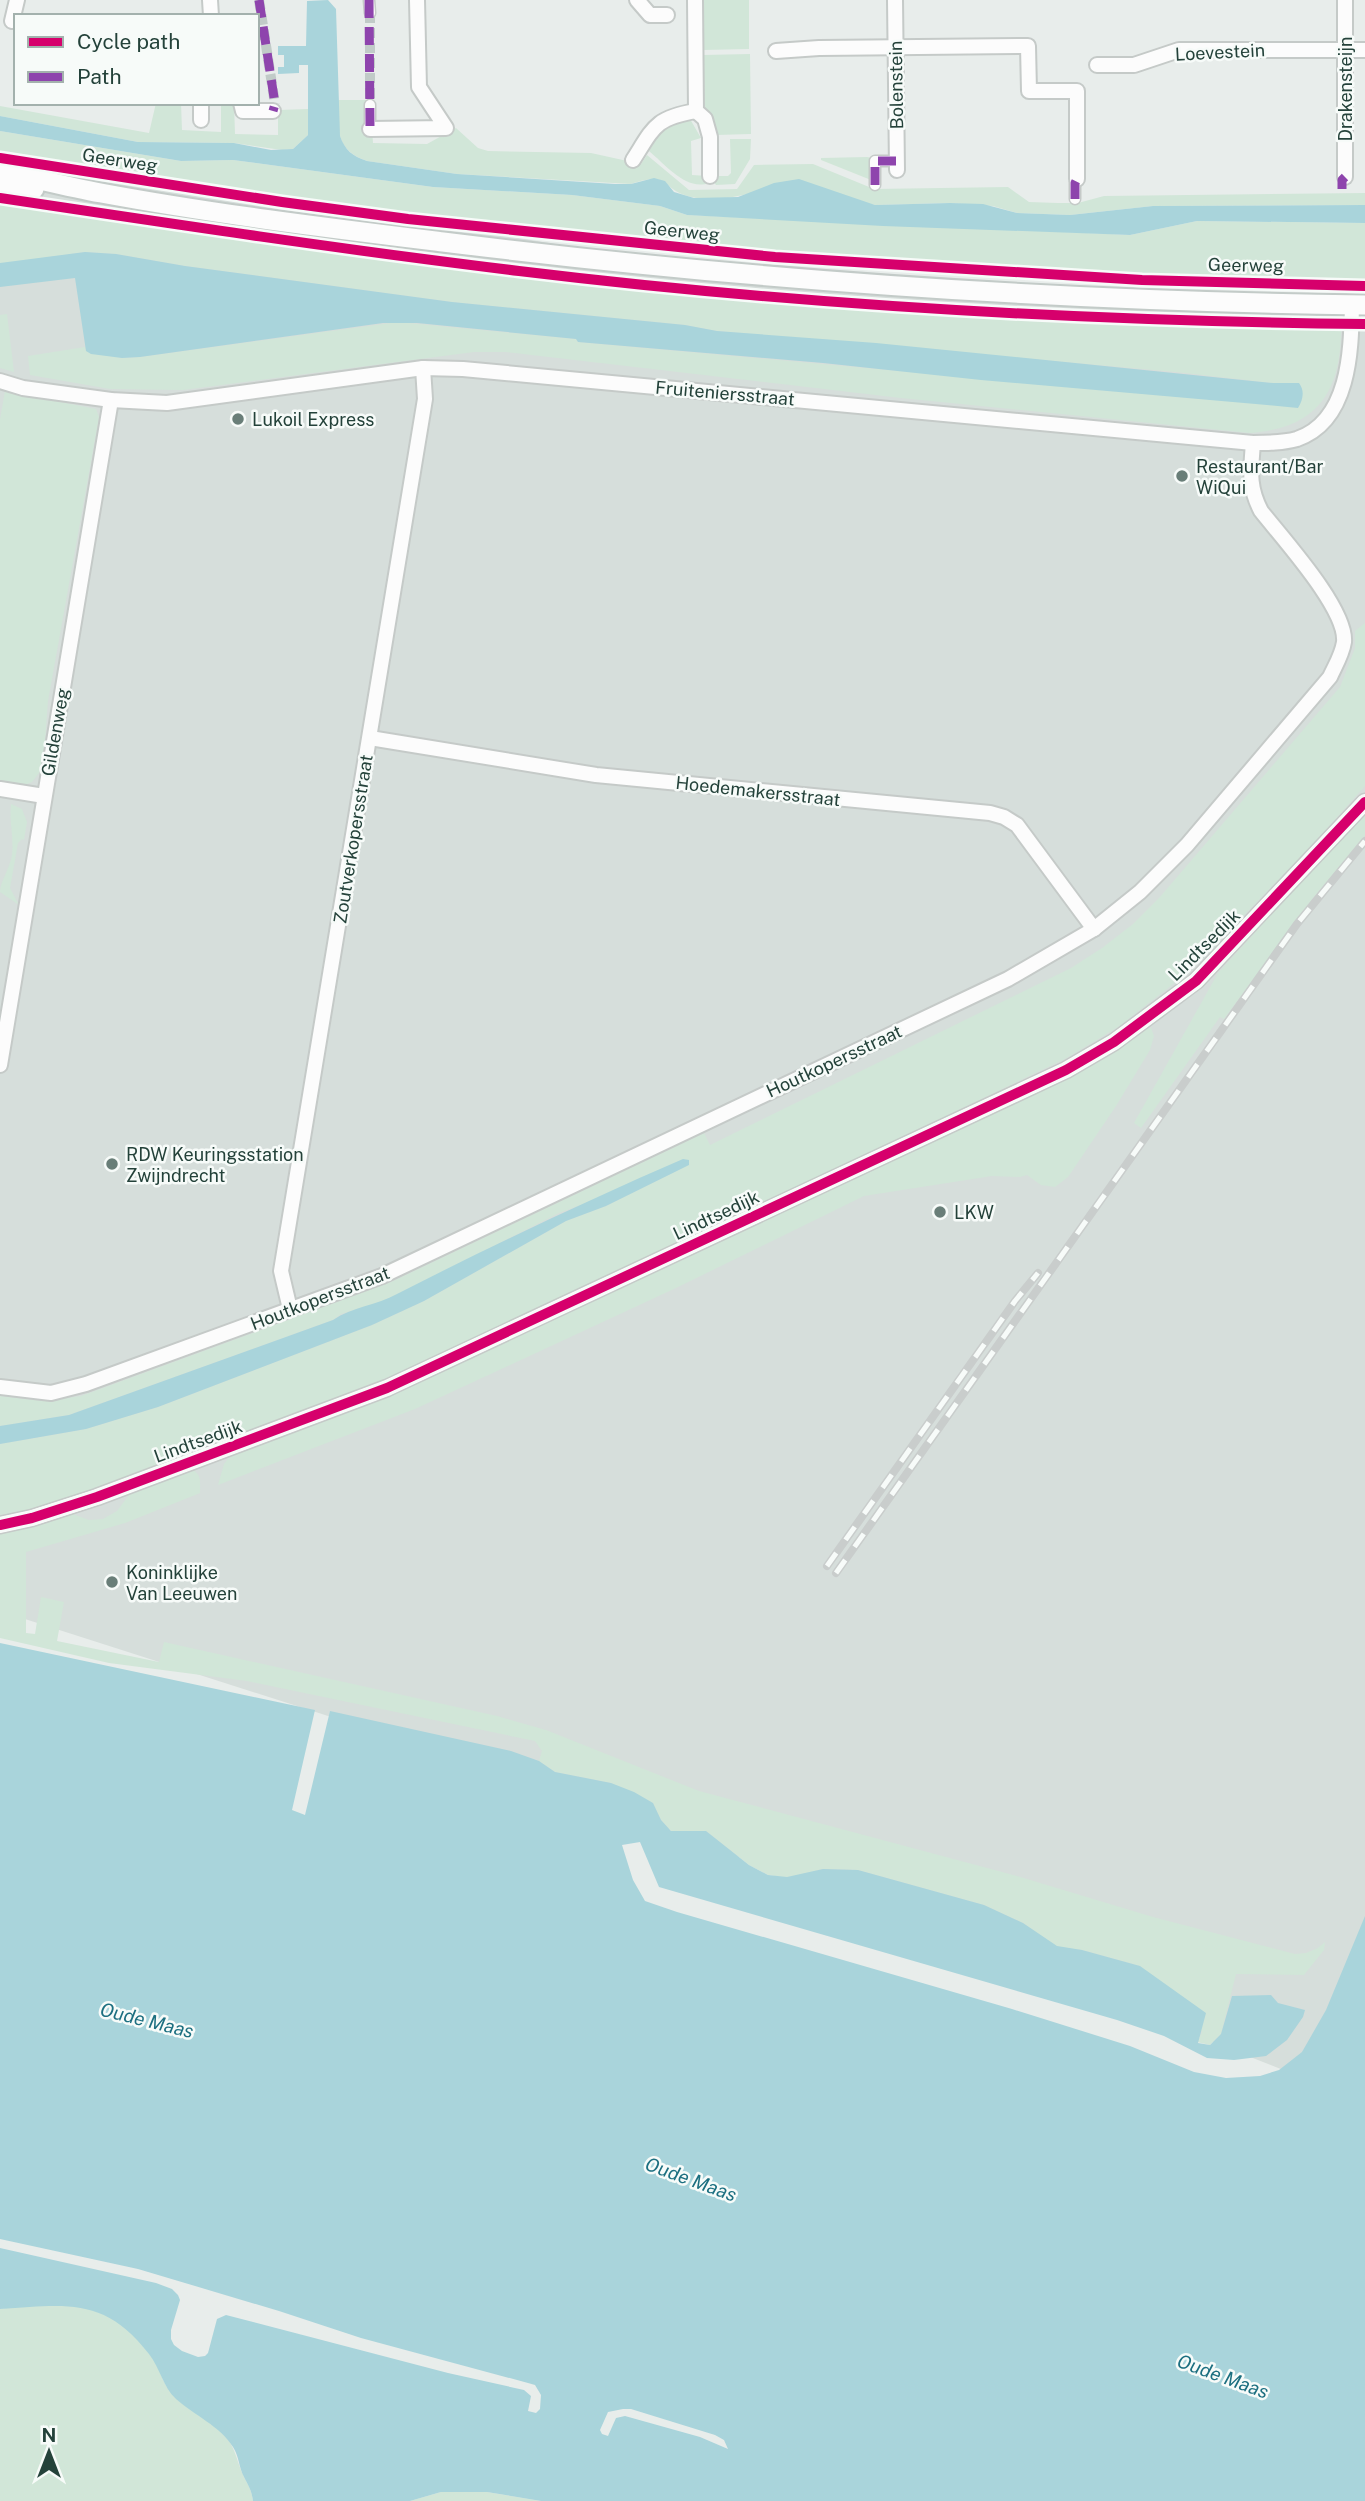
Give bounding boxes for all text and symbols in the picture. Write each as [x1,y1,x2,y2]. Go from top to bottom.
legend [14,14,259,105]
text: Cycle path [77,29,180,54]
street label: Drakensteijn [1335,37,1356,141]
street label: Loevestein [1174,39,1266,65]
street label: Bolenstein [885,41,907,129]
text: Path [77,64,122,89]
street label: Geerweg [81,144,159,176]
street label: Geerweg [643,217,721,245]
street label: Geerweg [1208,254,1284,276]
street label: Fruiteniersstraat [654,376,796,410]
place label: Lukoil Express [252,409,374,430]
marker: Lukoil Express [230,411,246,427]
place label: Restaurant/Bar WiQui [1196,456,1323,498]
marker: Restaurant/Bar WiQui [1174,468,1190,484]
street label: Gildenweg [37,686,73,778]
street label: Zoutverkopersstraat [329,753,377,925]
street label: Hoedemakersstraat [675,772,841,810]
street label: Lindtsedijk [1164,905,1244,985]
street label: Houtkopersstraat [763,1020,905,1102]
place label: RDW Keuringsstation Zwijndrecht [126,1144,304,1186]
marker: RDW Keuringsstation Zwijndrecht [104,1156,120,1172]
street label: Lindtsedijk [670,1186,762,1244]
place label: LKW [954,1202,994,1223]
marker: LKW [932,1204,948,1220]
street label: Houtkopersstraat [248,1262,392,1334]
street label: Lindtsedijk [151,1415,245,1467]
place label: Koninklijke Van Leeuwen [126,1562,237,1604]
marker: Koninklijke Van Leeuwen [104,1574,120,1590]
water label: Oude Maas [98,1998,196,2042]
water label: Oude Maas [642,2152,740,2206]
water label: Oude Maas [1174,2349,1272,2403]
north arrow [14,2417,84,2487]
text: N [42,2424,56,2446]

